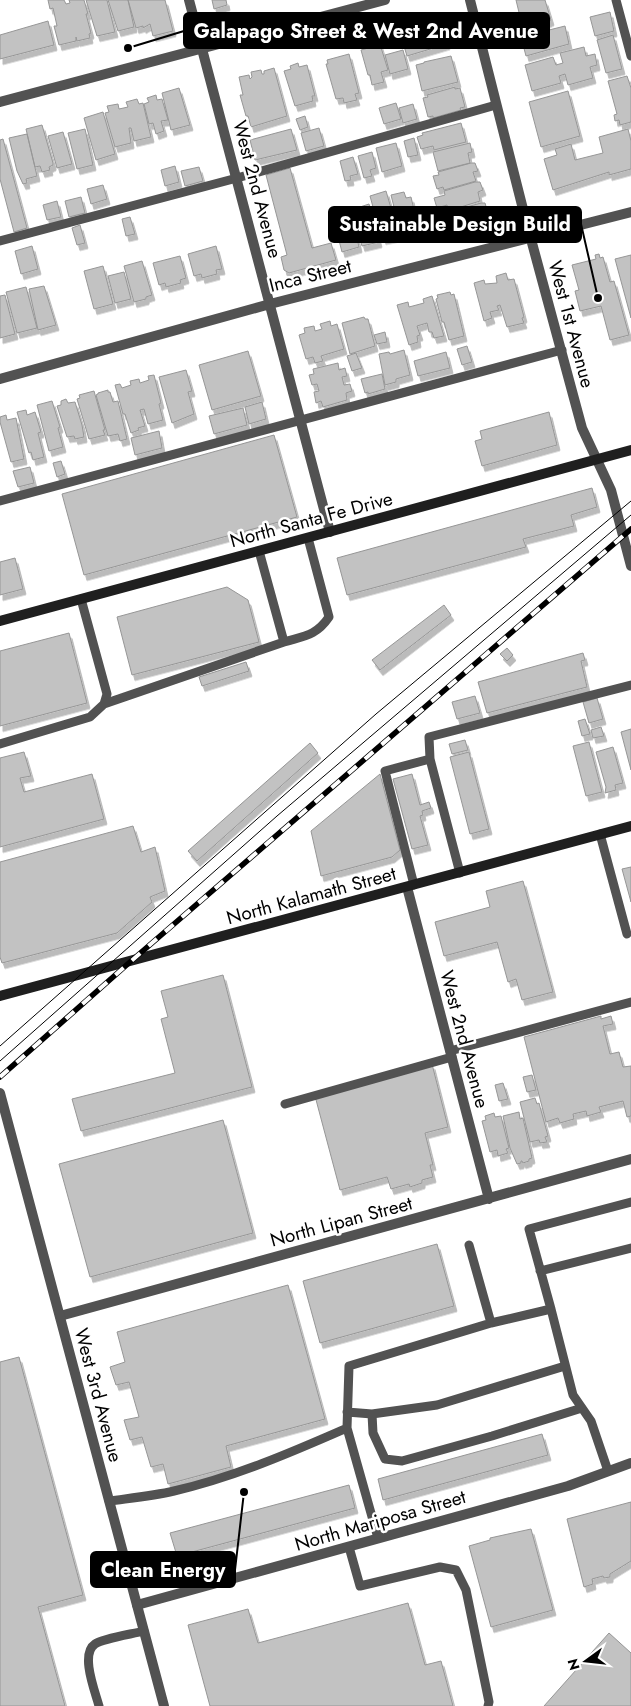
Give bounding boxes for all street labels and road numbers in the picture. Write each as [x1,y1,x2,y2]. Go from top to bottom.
street label: West 2nd Avenue [226,117,289,261]
street label: Inca Street [266,252,355,299]
street label: West 1st Avenue [542,258,602,391]
street label: North Santa Fe Drive [227,485,396,554]
street label: North Kalamath Street [223,860,399,931]
street label: West 2nd Avenue [433,967,496,1111]
street label: North Lipan Street [267,1189,416,1253]
street label: West 3rd Avenue [68,1325,129,1465]
street label: North Mariposa Street [291,1483,469,1558]

